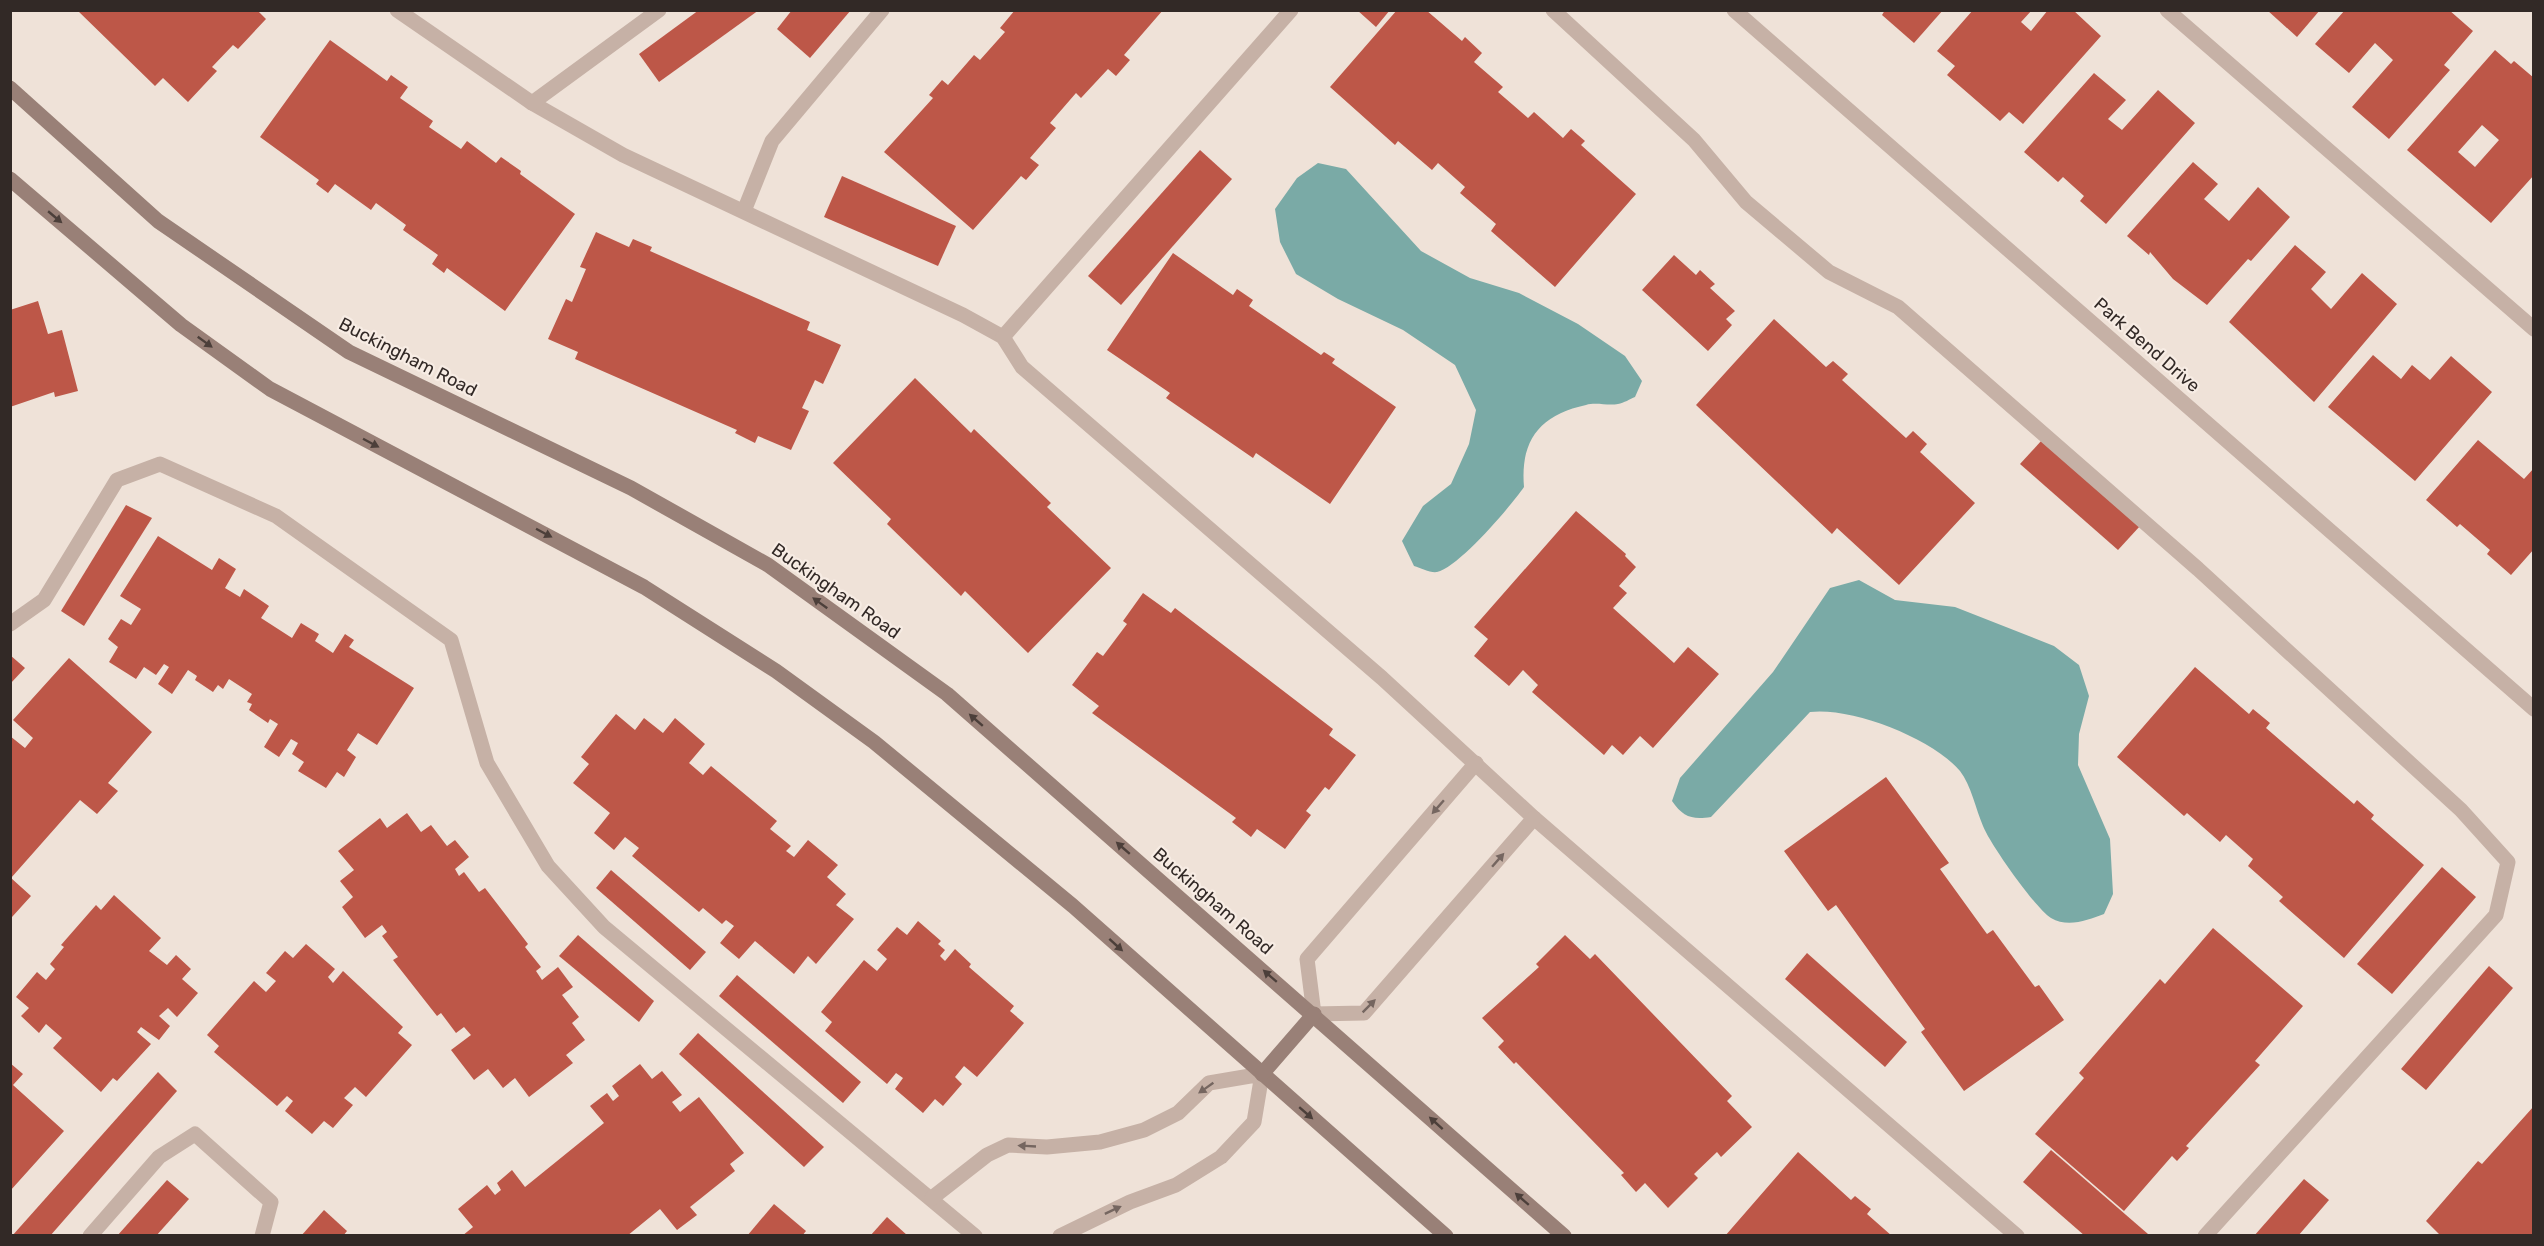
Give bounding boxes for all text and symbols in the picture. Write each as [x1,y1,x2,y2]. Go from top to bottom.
one-way arrow [47,210,62,223]
street label: Park Bend Drive [2090,293,2204,397]
street label: Buckingham Road [335,313,481,401]
one-way arrow [196,336,212,348]
one-way arrow [363,438,380,448]
one-way arrow [536,528,553,538]
street label: Buckingham Road [767,538,905,644]
one-way arrow [813,597,828,609]
one-way arrow [969,714,984,727]
one-way arrow [1432,799,1445,814]
one-way arrow [1116,842,1131,855]
street label: Buckingham Road [1148,843,1278,959]
one-way arrow [1491,853,1504,868]
one-way arrow [1108,938,1123,951]
one-way arrow [1263,970,1278,983]
one-way arrow [1362,999,1376,1013]
one-way arrow [1199,1082,1215,1094]
one-way arrow [1298,1106,1313,1119]
one-way arrow [1429,1117,1444,1130]
one-way arrow [1018,1141,1037,1150]
one-way arrow [1515,1193,1530,1206]
one-way arrow [1104,1206,1121,1215]

